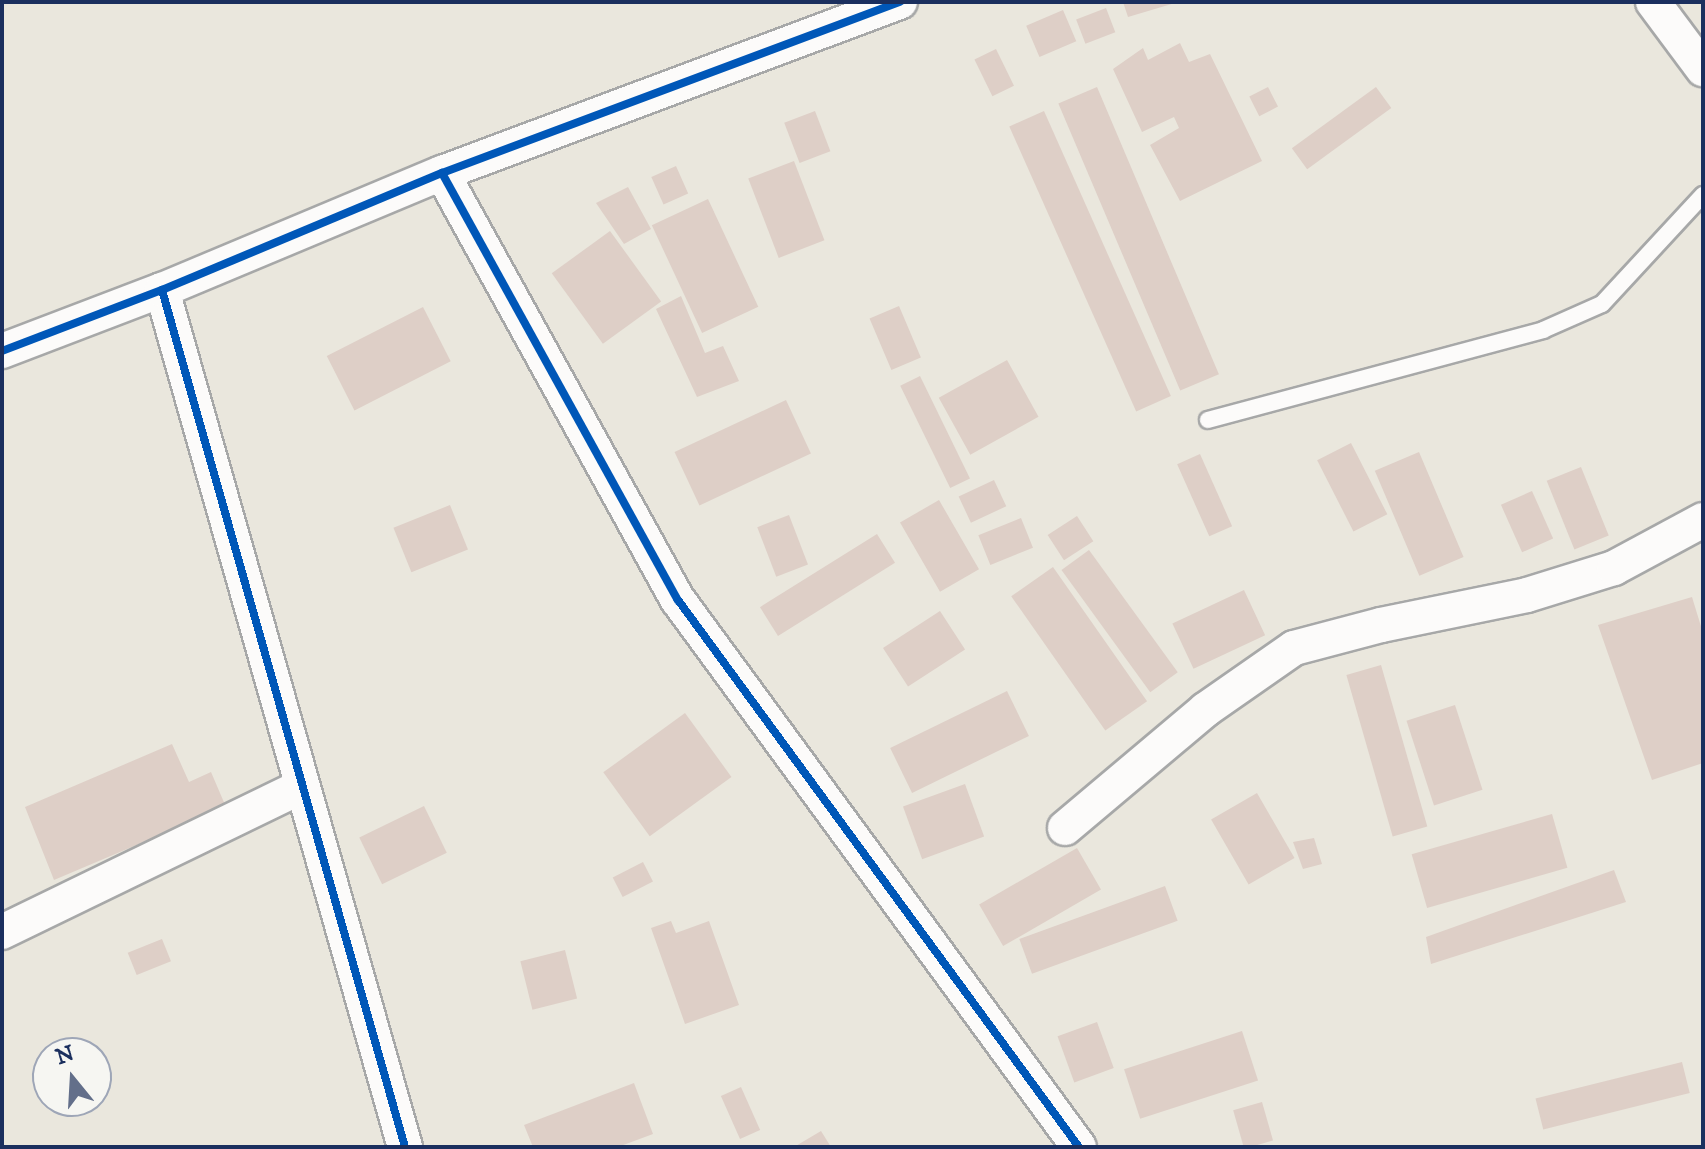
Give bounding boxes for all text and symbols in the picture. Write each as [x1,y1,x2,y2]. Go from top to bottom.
north arrow [32,1037,112,1117]
text: N [52,1040,78,1071]

